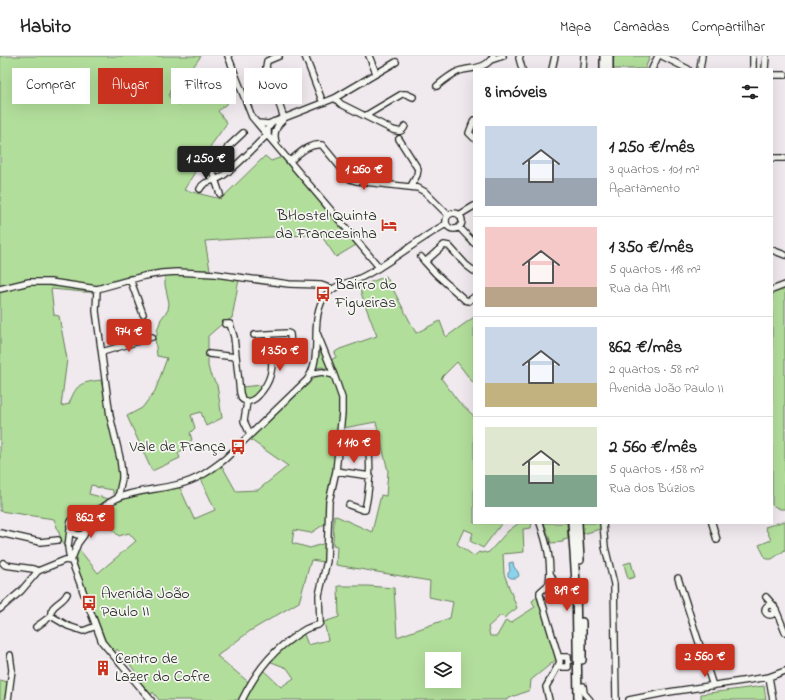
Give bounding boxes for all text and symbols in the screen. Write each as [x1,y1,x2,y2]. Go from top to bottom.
text: Habito [20,14,71,41]
text: Mapa [560,17,591,38]
text: Camadas [613,17,670,38]
text: Compartilhar [692,17,765,38]
chip: Comprar [12,68,90,104]
chip: Alugar [98,68,163,104]
chip: Filtros [171,68,236,104]
chip: Novo [244,68,302,104]
text: 8 imóveis [485,80,547,105]
icon: filters [739,81,761,103]
text: 1 250 €/mês [609,135,695,160]
icon: home [517,142,565,190]
pin: 1 250 € [169,146,243,180]
text: 1 250 € [186,149,226,168]
pin: 1 260 € [327,157,401,191]
text: 1 260 € [345,160,383,179]
text: 3 quartos · 101 m² [609,160,700,179]
text: Apartamento [609,179,680,198]
place label: BHostel Quinta da Francesinha [275,204,377,246]
hotel icon: BHostel Quinta da Francesinha [380,216,398,234]
text: 1 350 €/mês [609,235,694,260]
icon: home [517,243,565,291]
text: 5 quartos · 118 m² [609,260,701,279]
place label: Bairro do Figueiras [334,273,397,315]
text: Rua da AMI [609,279,670,298]
bus stop icon: Bairro do Figueiras [314,285,332,303]
pin: 974 € [101,319,157,353]
text: 974 € [116,322,142,341]
text: 862 €/mês [609,335,682,360]
pin: 1 350 € [243,338,317,372]
text: 1 350 € [261,341,299,360]
icon: home [517,343,565,391]
text: 2 quartos · 58 m² [609,360,699,379]
text: Avenida João Paulo II [609,379,724,398]
pin: 1 110 € [317,430,391,464]
text: 1 110 € [337,433,371,452]
place label: Vale de França [129,435,226,459]
text: 2 560 €/mês [609,435,697,460]
bus stop icon: Vale de França [229,438,247,456]
icon: home [517,443,565,491]
text: 5 quartos · 158 m² [609,460,704,479]
text: Rua dos Búzios [609,479,695,498]
pin: 862 € [63,505,119,539]
text: 862 € [76,508,106,527]
pin: 819 € [539,578,595,612]
text: 819 € [554,581,580,600]
place label: Avenida João Paulo II [101,582,190,624]
bus stop icon: Avenida João Paulo II [80,594,98,612]
pin: 2 560 € [668,644,742,678]
place label: Centro de Lazer do Cofre [115,647,211,689]
text: 2 560 € [685,647,725,666]
map controls [425,652,461,688]
button: layers [425,652,461,688]
building icon: Centro de Lazer do Cofre [94,659,112,677]

